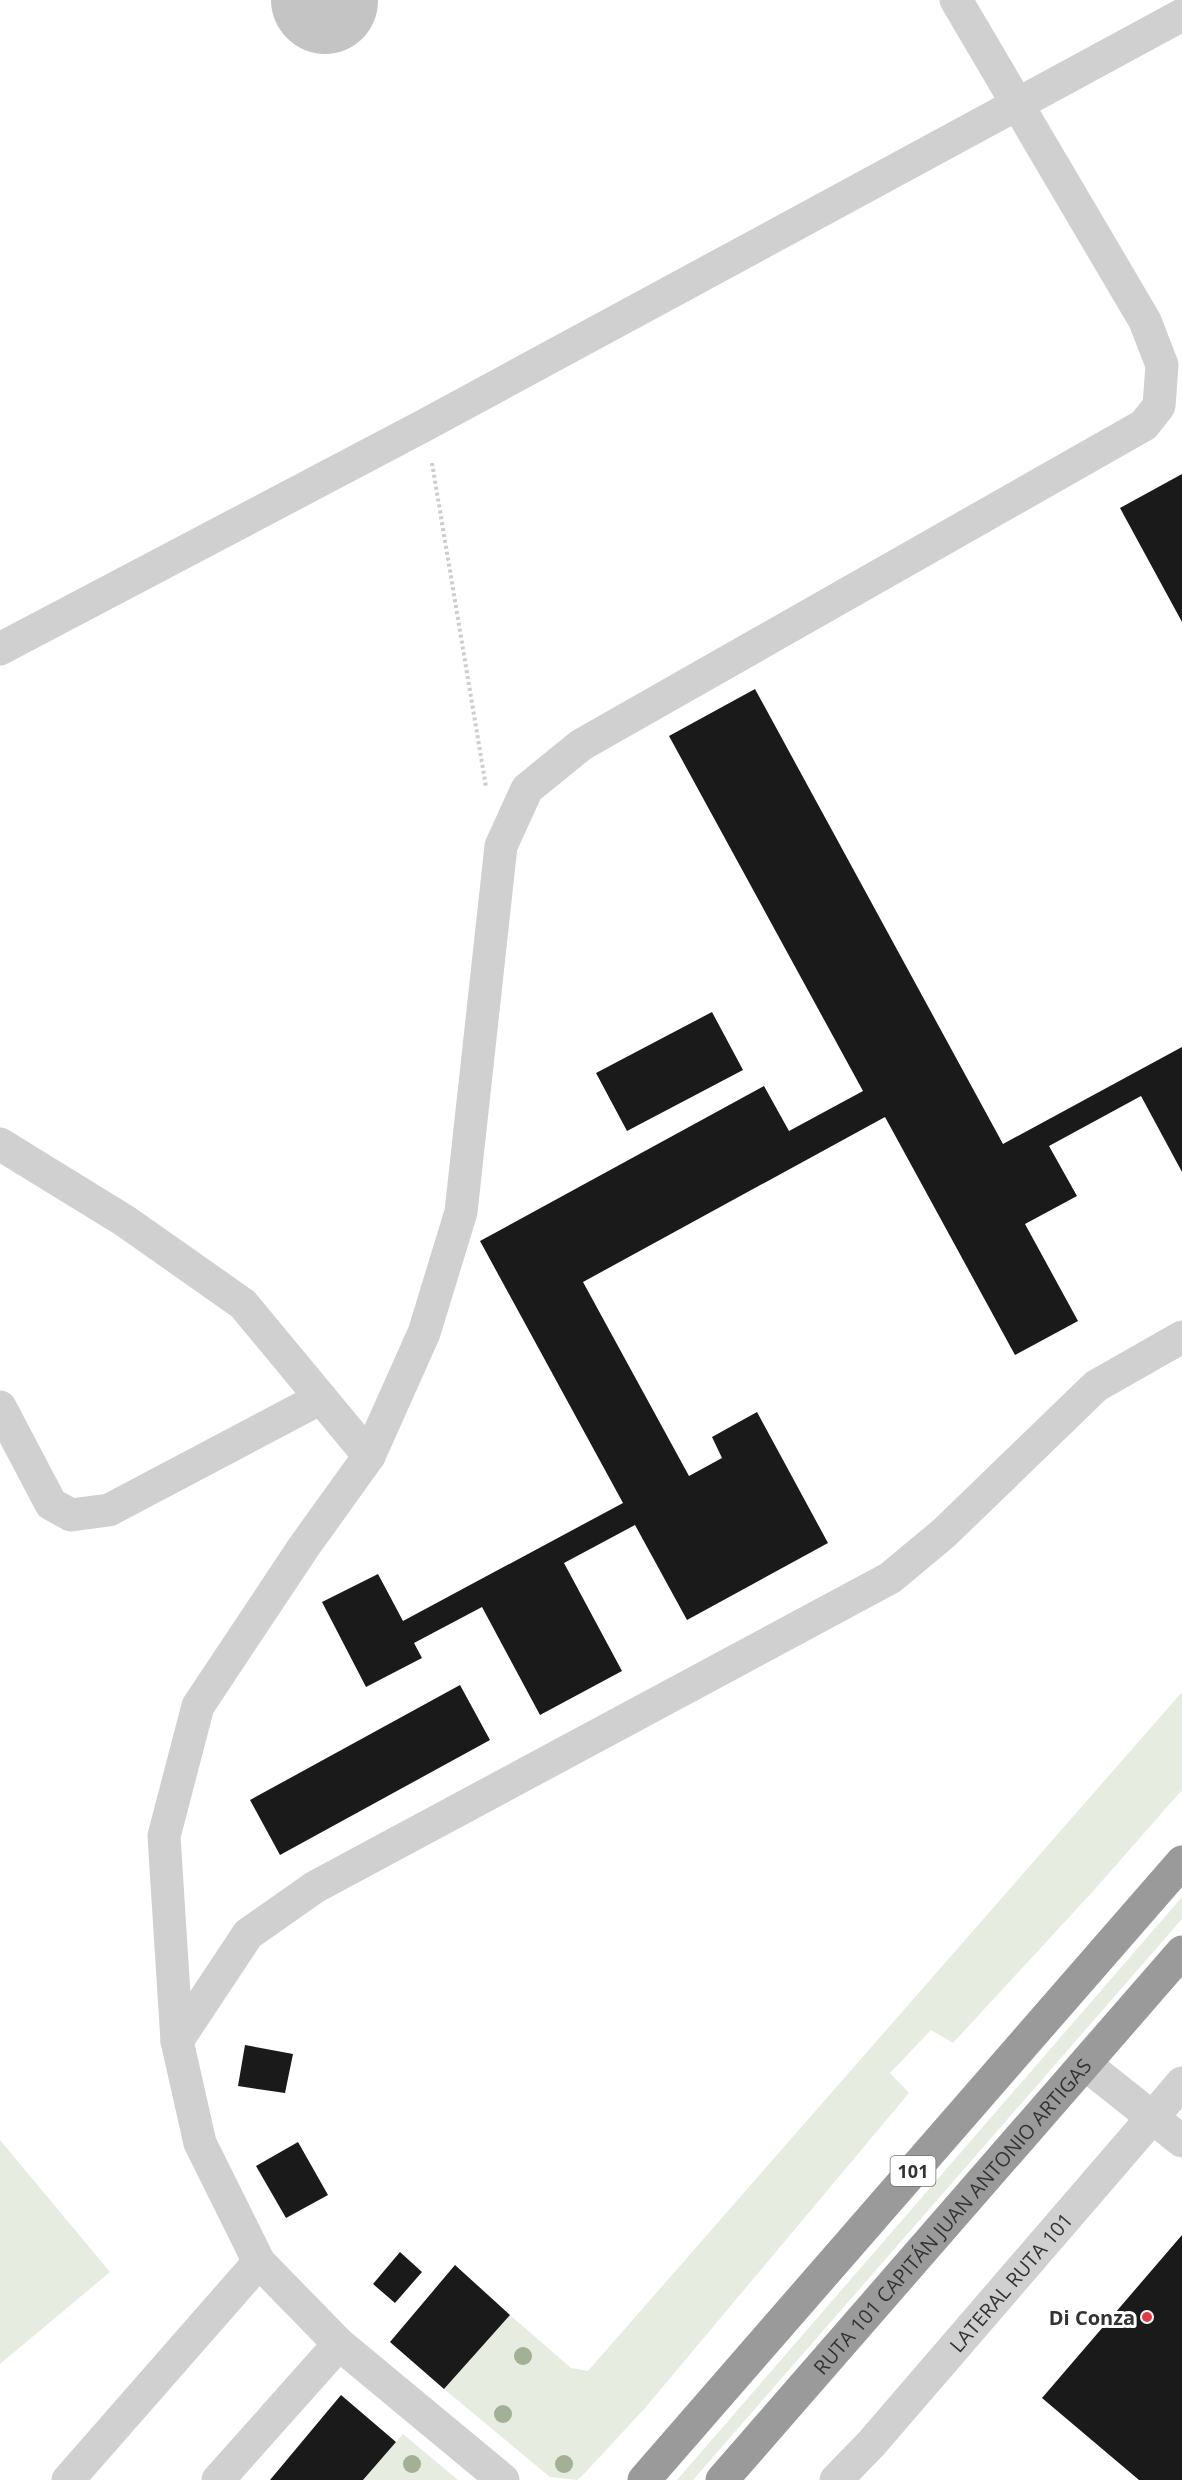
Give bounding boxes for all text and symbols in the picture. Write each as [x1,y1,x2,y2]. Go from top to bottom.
street label: RUTA 101 CAPITÁN JUAN ANTONIO ARTIGAS [807,2052,1097,2380]
road number: 101 [890,2156,936,2186]
street label: LATERAL RUTA 101 [943,2207,1078,2358]
place label: Di Conza [1049,2304,1135,2331]
marker: Di Conza [1140,2310,1154,2324]

